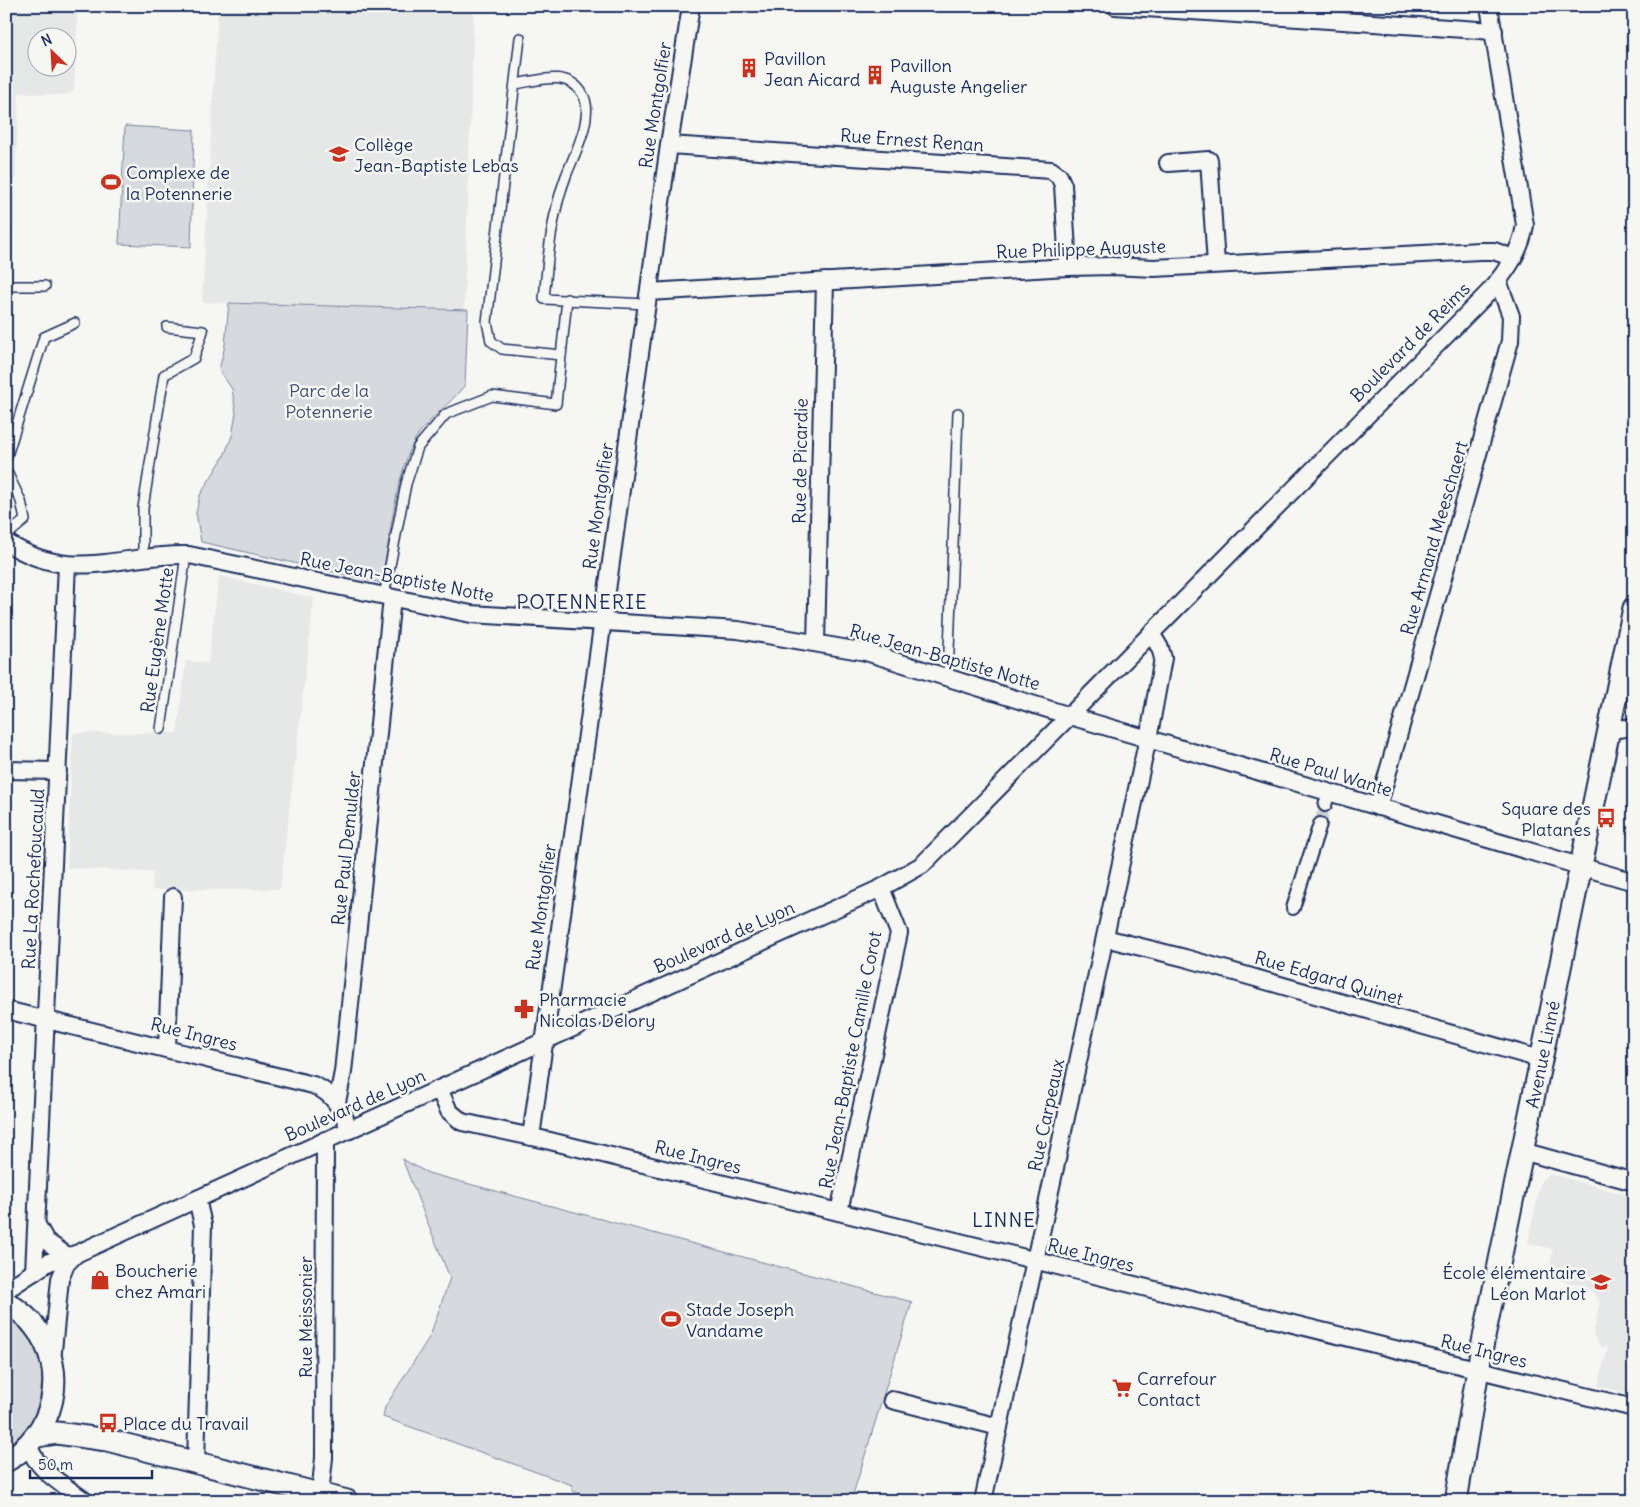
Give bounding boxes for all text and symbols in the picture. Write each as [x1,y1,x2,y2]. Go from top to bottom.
north arrow [28,28,78,78]
text: N [38,30,55,50]
street label: Rue Montgolfier [634,39,676,170]
place label: Pavillon Jean Aicard [764,47,861,91]
place label: Pavillon Auguste Angelier [890,54,1028,98]
building icon: Pavillon Jean Aicard [738,57,760,79]
building icon: Pavillon Auguste Angelier [864,64,886,86]
street label: Rue Ernest Renan [839,124,985,156]
place label: Collège Jean-Baptiste Lebas [354,133,519,177]
school or university icon: Collège Jean-Baptiste Lebas [328,143,350,165]
place label: Complexe de la Potennerie [126,161,232,205]
sports icon: Complexe de la Potennerie [100,171,122,193]
street label: Rue Philippe Auguste [996,235,1166,263]
street label: Boulevard de Reims [1345,277,1475,407]
park label: Parc de la Potennerie [285,379,373,423]
street label: Rue de Picardie [787,398,813,524]
street label: Rue Armand Meeschaert [1395,438,1473,638]
street label: Rue Montgolfier [578,440,618,571]
street label: Rue Jean-Baptiste Notte [298,547,496,607]
street label: Rue Eugène Motte [135,566,179,714]
district label: POTENNERIE [516,589,648,614]
street label: Rue Jean-Baptiste Notte [847,619,1043,695]
street label: Rue Paul Wante [1267,742,1395,802]
street label: Rue Paul Demulder [326,769,366,926]
street label: Rue La Rochefoucauld [17,788,49,970]
place label: Square des Platanes [1501,797,1591,841]
bus stop icon: Square des Platanes [1595,807,1617,829]
street label: Rue Montgolfier [521,841,561,972]
street label: Boulevard de Lyon [650,896,798,978]
street label: Rue Jean-Baptiste Camille Corot [814,929,886,1191]
street label: Rue Edgard Quinet [1252,946,1406,1010]
place label: Pharmacie Nicolas Delory [539,988,655,1032]
pharmacy icon: Pharmacie Nicolas Delory [513,998,535,1020]
street label: Avenue Linné [1520,999,1564,1110]
street label: Rue Ingres [148,1012,240,1056]
street label: Rue Carpeaux [1023,1056,1069,1173]
street label: Boulevard de Lyon [281,1064,429,1146]
street label: Rue Ingres [652,1135,744,1179]
district label: LINNE [972,1207,1036,1232]
street label: Rue Ingres [1045,1233,1137,1277]
street label: Rue Meissonier [294,1255,317,1378]
place label: Boucherie chez Amari [115,1259,206,1303]
place label: École élémentaire Léon Marlot [1443,1261,1586,1305]
shop icon: Boucherie chez Amari [89,1269,111,1291]
school or university icon: École élémentaire Léon Marlot [1590,1271,1612,1293]
place label: Stade Joseph Vandame [686,1298,794,1342]
sports icon: Stade Joseph Vandame [660,1308,682,1330]
street label: Rue Ingres [1438,1329,1530,1373]
place label: Carrefour Contact [1137,1367,1217,1411]
supermarket icon: Carrefour Contact [1111,1377,1133,1399]
bus stop icon: Place du Travail [97,1412,119,1434]
place label: Place du Travail [123,1412,249,1435]
scale bar [30,1447,152,1479]
text: 50 m [38,1455,73,1474]

